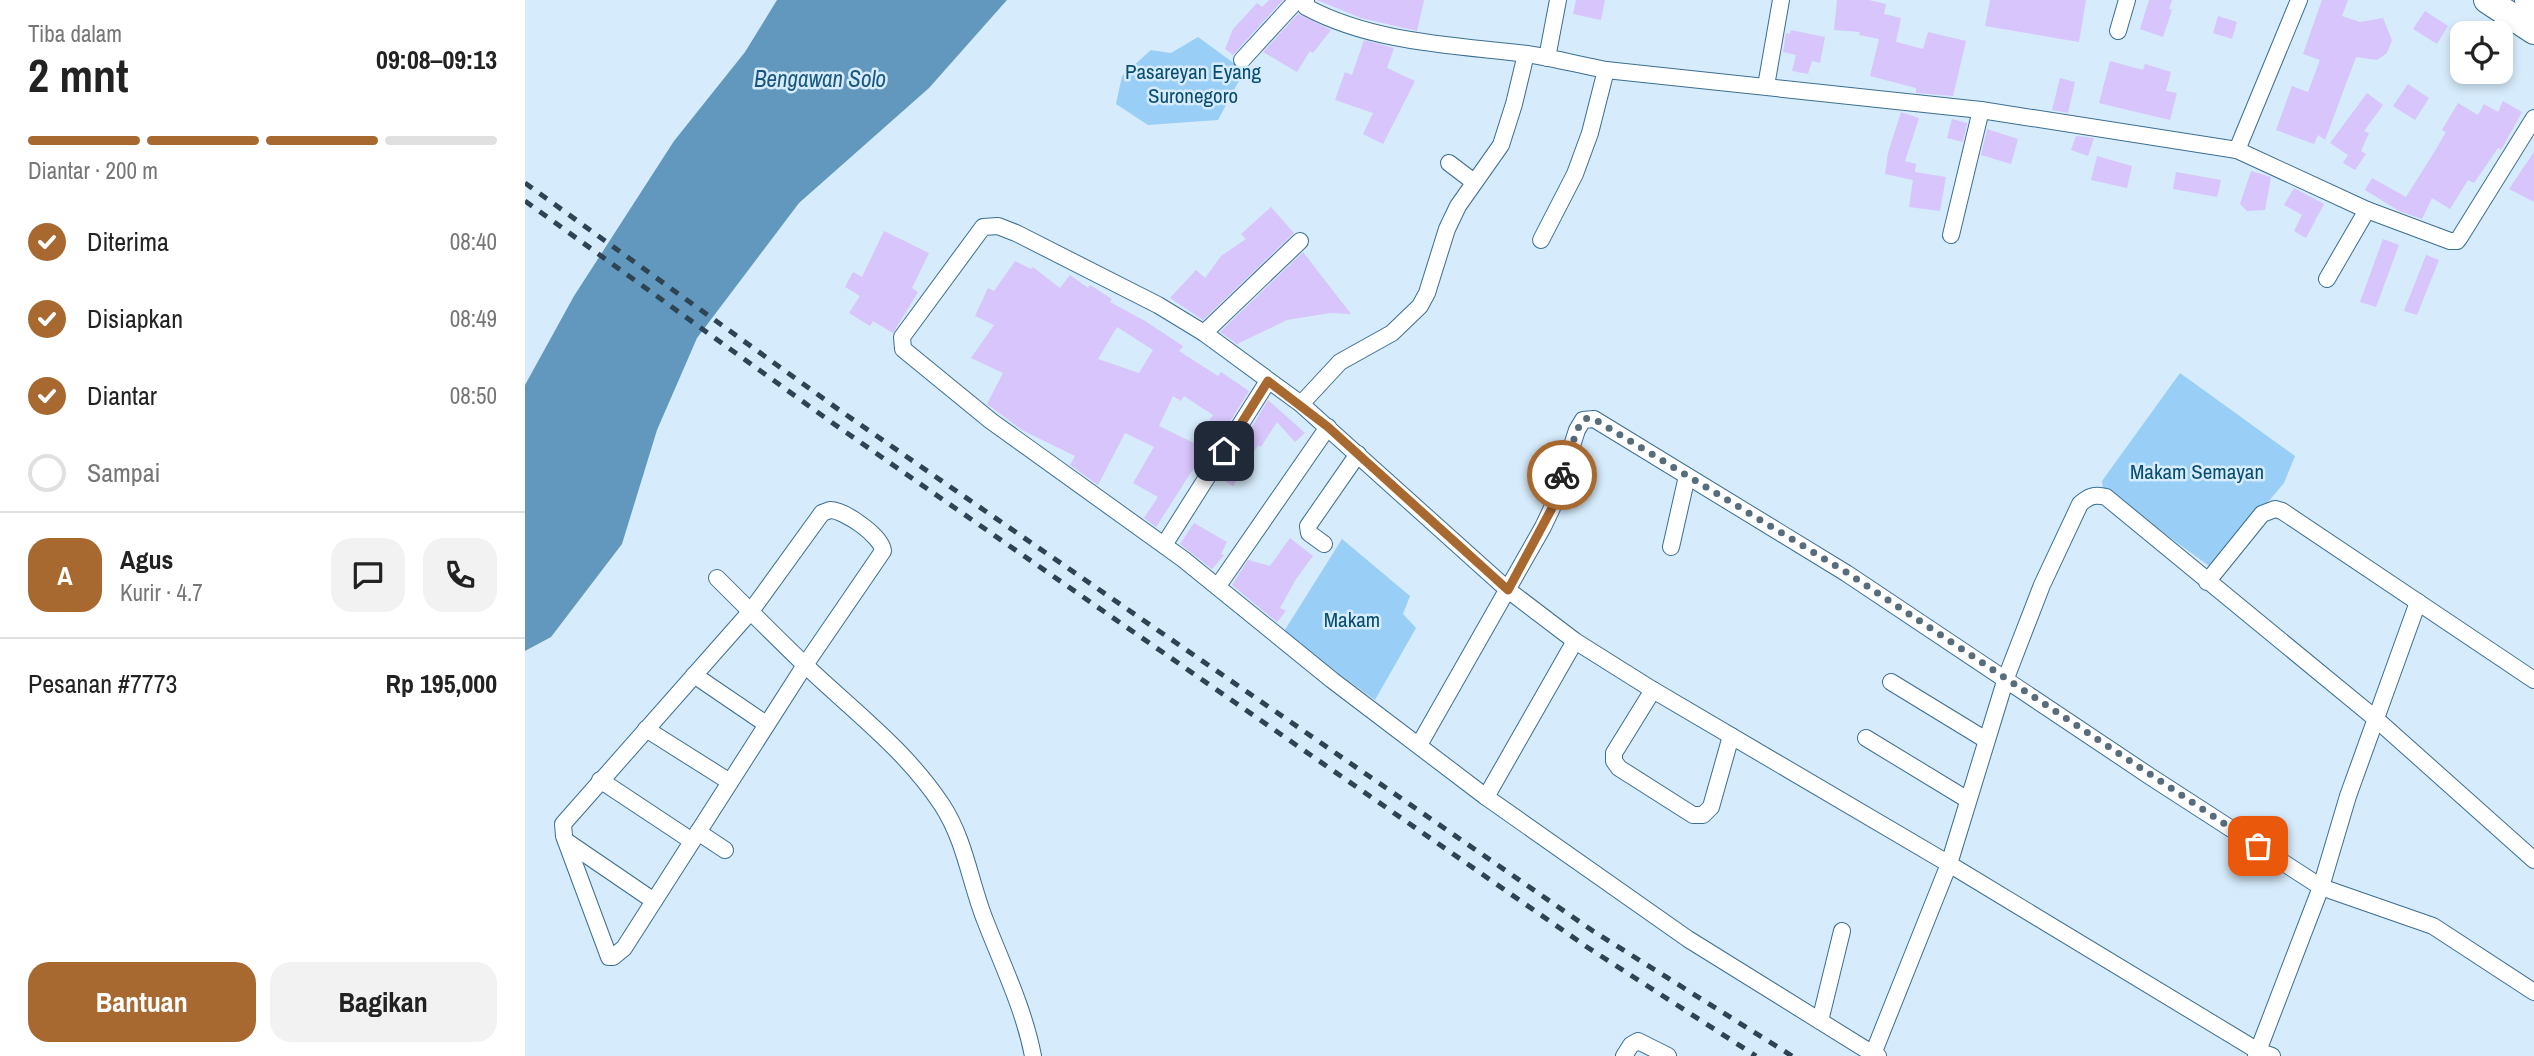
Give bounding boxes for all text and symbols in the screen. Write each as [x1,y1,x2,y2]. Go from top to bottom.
text: Tiba dalam [28,18,122,49]
map controls [2450,21,2513,84]
button: locate [2450,21,2513,84]
text: 09:08–09:13 [376,42,497,77]
text: 2 mnt [28,44,129,106]
park label: Pasareyan Eyang Suronegoro [1125,57,1261,110]
water label: Bengawan Solo [754,63,886,94]
text: Diantar · 200 m [28,155,158,186]
icon: check [28,223,66,261]
text: Diterima [87,224,169,259]
text: 08:40 [450,226,497,257]
icon: check [28,300,66,338]
text: Disiapkan [87,301,183,336]
text: 08:49 [450,303,497,334]
icon: check [28,377,66,415]
text: Diantar [87,378,157,413]
text: 08:50 [450,380,497,411]
pin [1194,421,1254,481]
icon: home [1205,432,1243,470]
courier [1527,440,1597,510]
text: Sampai [87,455,160,490]
icon: bike [1543,456,1581,494]
park label: Makam Semayan [2130,457,2264,486]
button: chat [331,538,405,612]
button: phone [423,538,497,612]
text: Agus [120,542,173,577]
text: A [57,558,73,593]
text: Kurir · 4.7 [120,577,203,608]
park label: Makam [1324,605,1380,634]
text: Pesanan #7773 [28,666,177,701]
text: Rp 195,000 [386,666,497,701]
pin [2228,816,2288,876]
icon: bag [2239,827,2277,865]
button: Bantuan [28,962,256,1042]
button: Bagikan [270,962,497,1042]

